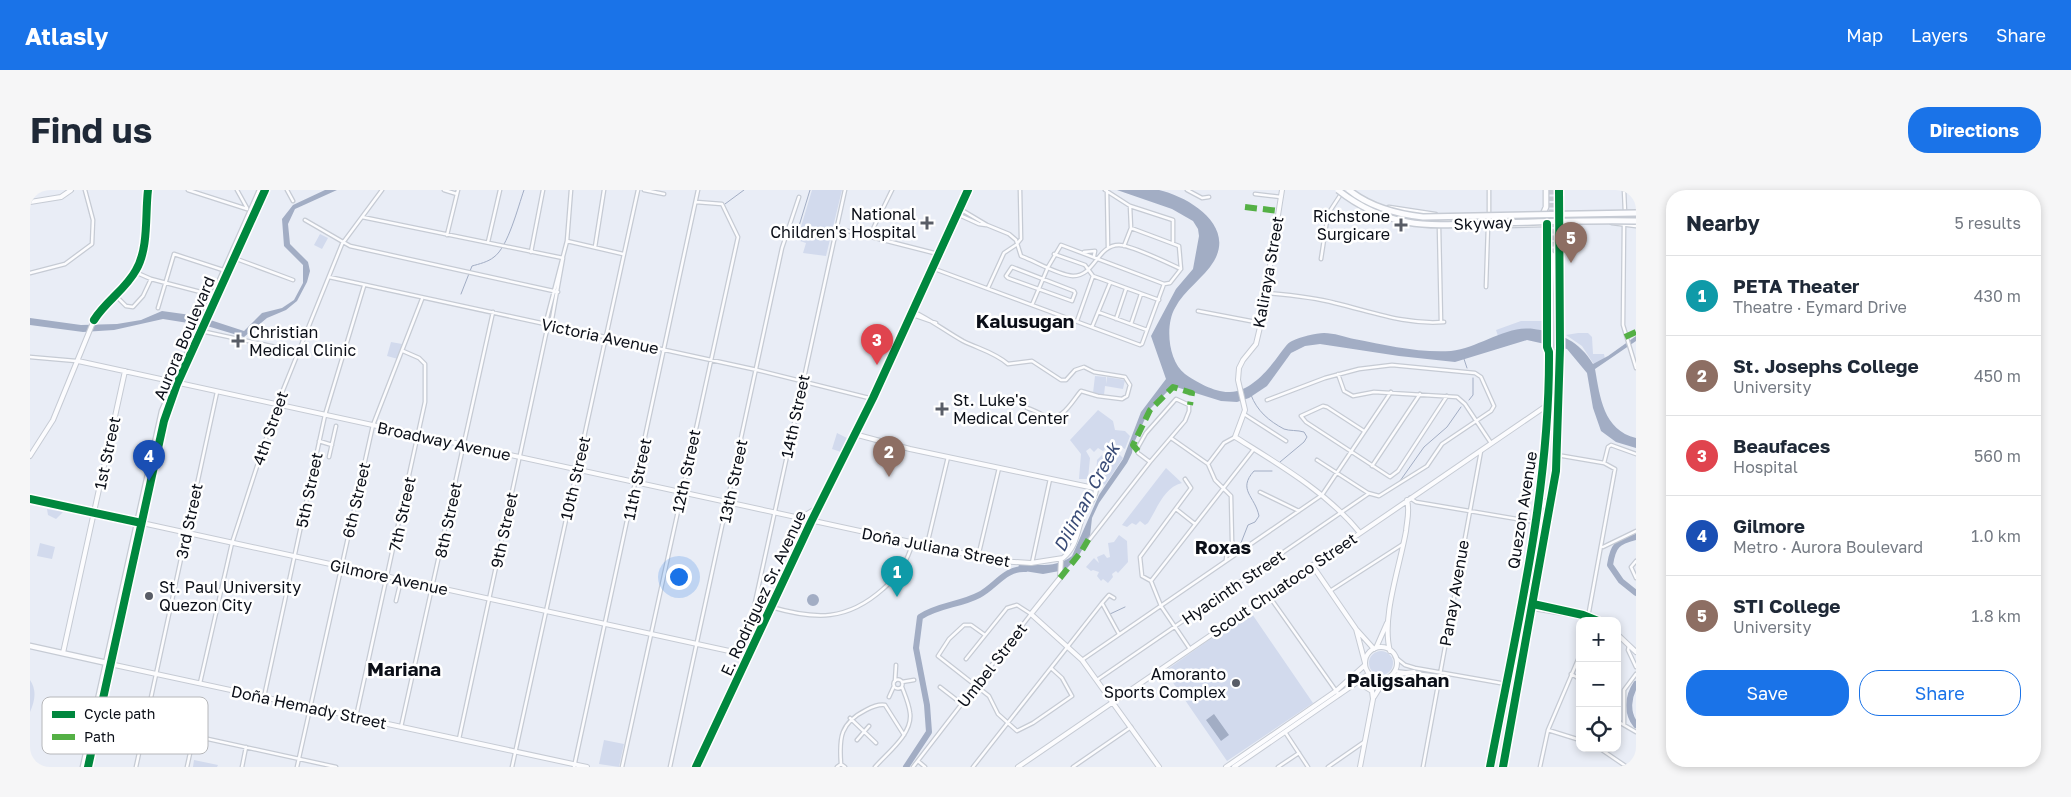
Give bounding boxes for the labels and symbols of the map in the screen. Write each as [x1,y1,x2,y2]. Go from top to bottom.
place label: National Children's Hospital [770,204,916,242]
place label: Richstone Surgicare [1313,206,1390,244]
street label: Skyway [1453,212,1513,234]
street label: Kaliraya Street [1248,215,1288,329]
marker: National Children's Hospital [920,216,934,230]
marker: Richstone Surgicare [1394,218,1408,232]
pin: 5 [1555,222,1587,263]
street label: Aurora Boulevard [149,273,219,403]
district label: Kalusugan [976,309,1074,332]
street label: Victoria Avenue [539,314,661,358]
place label: Christian Medical Clinic [249,322,356,360]
pin: 3 [861,324,893,365]
marker: Christian Medical Clinic [231,334,245,348]
street label: 14th Street [776,372,814,460]
street label: 4th Street [248,388,292,468]
place label: St. Luke's Medical Center [953,390,1069,428]
marker: St. Luke's Medical Center [935,402,949,416]
street label: 1st Street [90,415,124,491]
street label: Broadway Avenue [375,417,513,465]
street label: 12th Street [667,428,705,514]
street label: 10th Street [556,434,594,522]
street label: 11th Street [619,436,655,522]
pin: 2 [873,436,905,477]
street label: 13th Street [714,437,752,525]
water label: Diliman Creek [1048,437,1125,555]
pin: 4 [133,440,165,481]
street label: 5th Street [291,450,327,530]
street label: Quezon Avenue [1503,450,1541,570]
street label: 6th Street [338,460,374,540]
street label: 7th Street [384,475,420,553]
street label: 8th Street [430,480,466,560]
street label: 3rd Street [171,481,207,561]
street label: 9th Street [486,490,522,570]
street label: E. Rodriguez Sr. Avenue [716,507,810,679]
street label: Doña Juliana Street [860,523,1012,571]
street label: Scout Chuatoco Street [1205,528,1361,642]
district label: Roxas [1195,535,1252,558]
street label: Panay Avenue [1435,538,1473,648]
street label: Hyacinth Street [1178,545,1288,629]
street label: Gilmore Avenue [328,555,450,599]
pin: 1 [881,556,913,597]
your location [666,564,692,590]
place label: St. Paul University Quezon City [159,577,301,615]
marker: St. Paul University Quezon City [143,590,155,602]
street label: Umbel Street [953,619,1031,711]
district label: Mariana [367,657,441,680]
place label: Amoranto Sports Complex [1104,664,1226,702]
district label: Paligsahan [1347,668,1449,691]
marker: Amoranto Sports Complex [1230,677,1242,689]
street label: Doña Hemady Street [229,681,389,733]
legend [42,697,208,754]
text: Cycle path [84,705,155,722]
text: Path [84,728,115,745]

